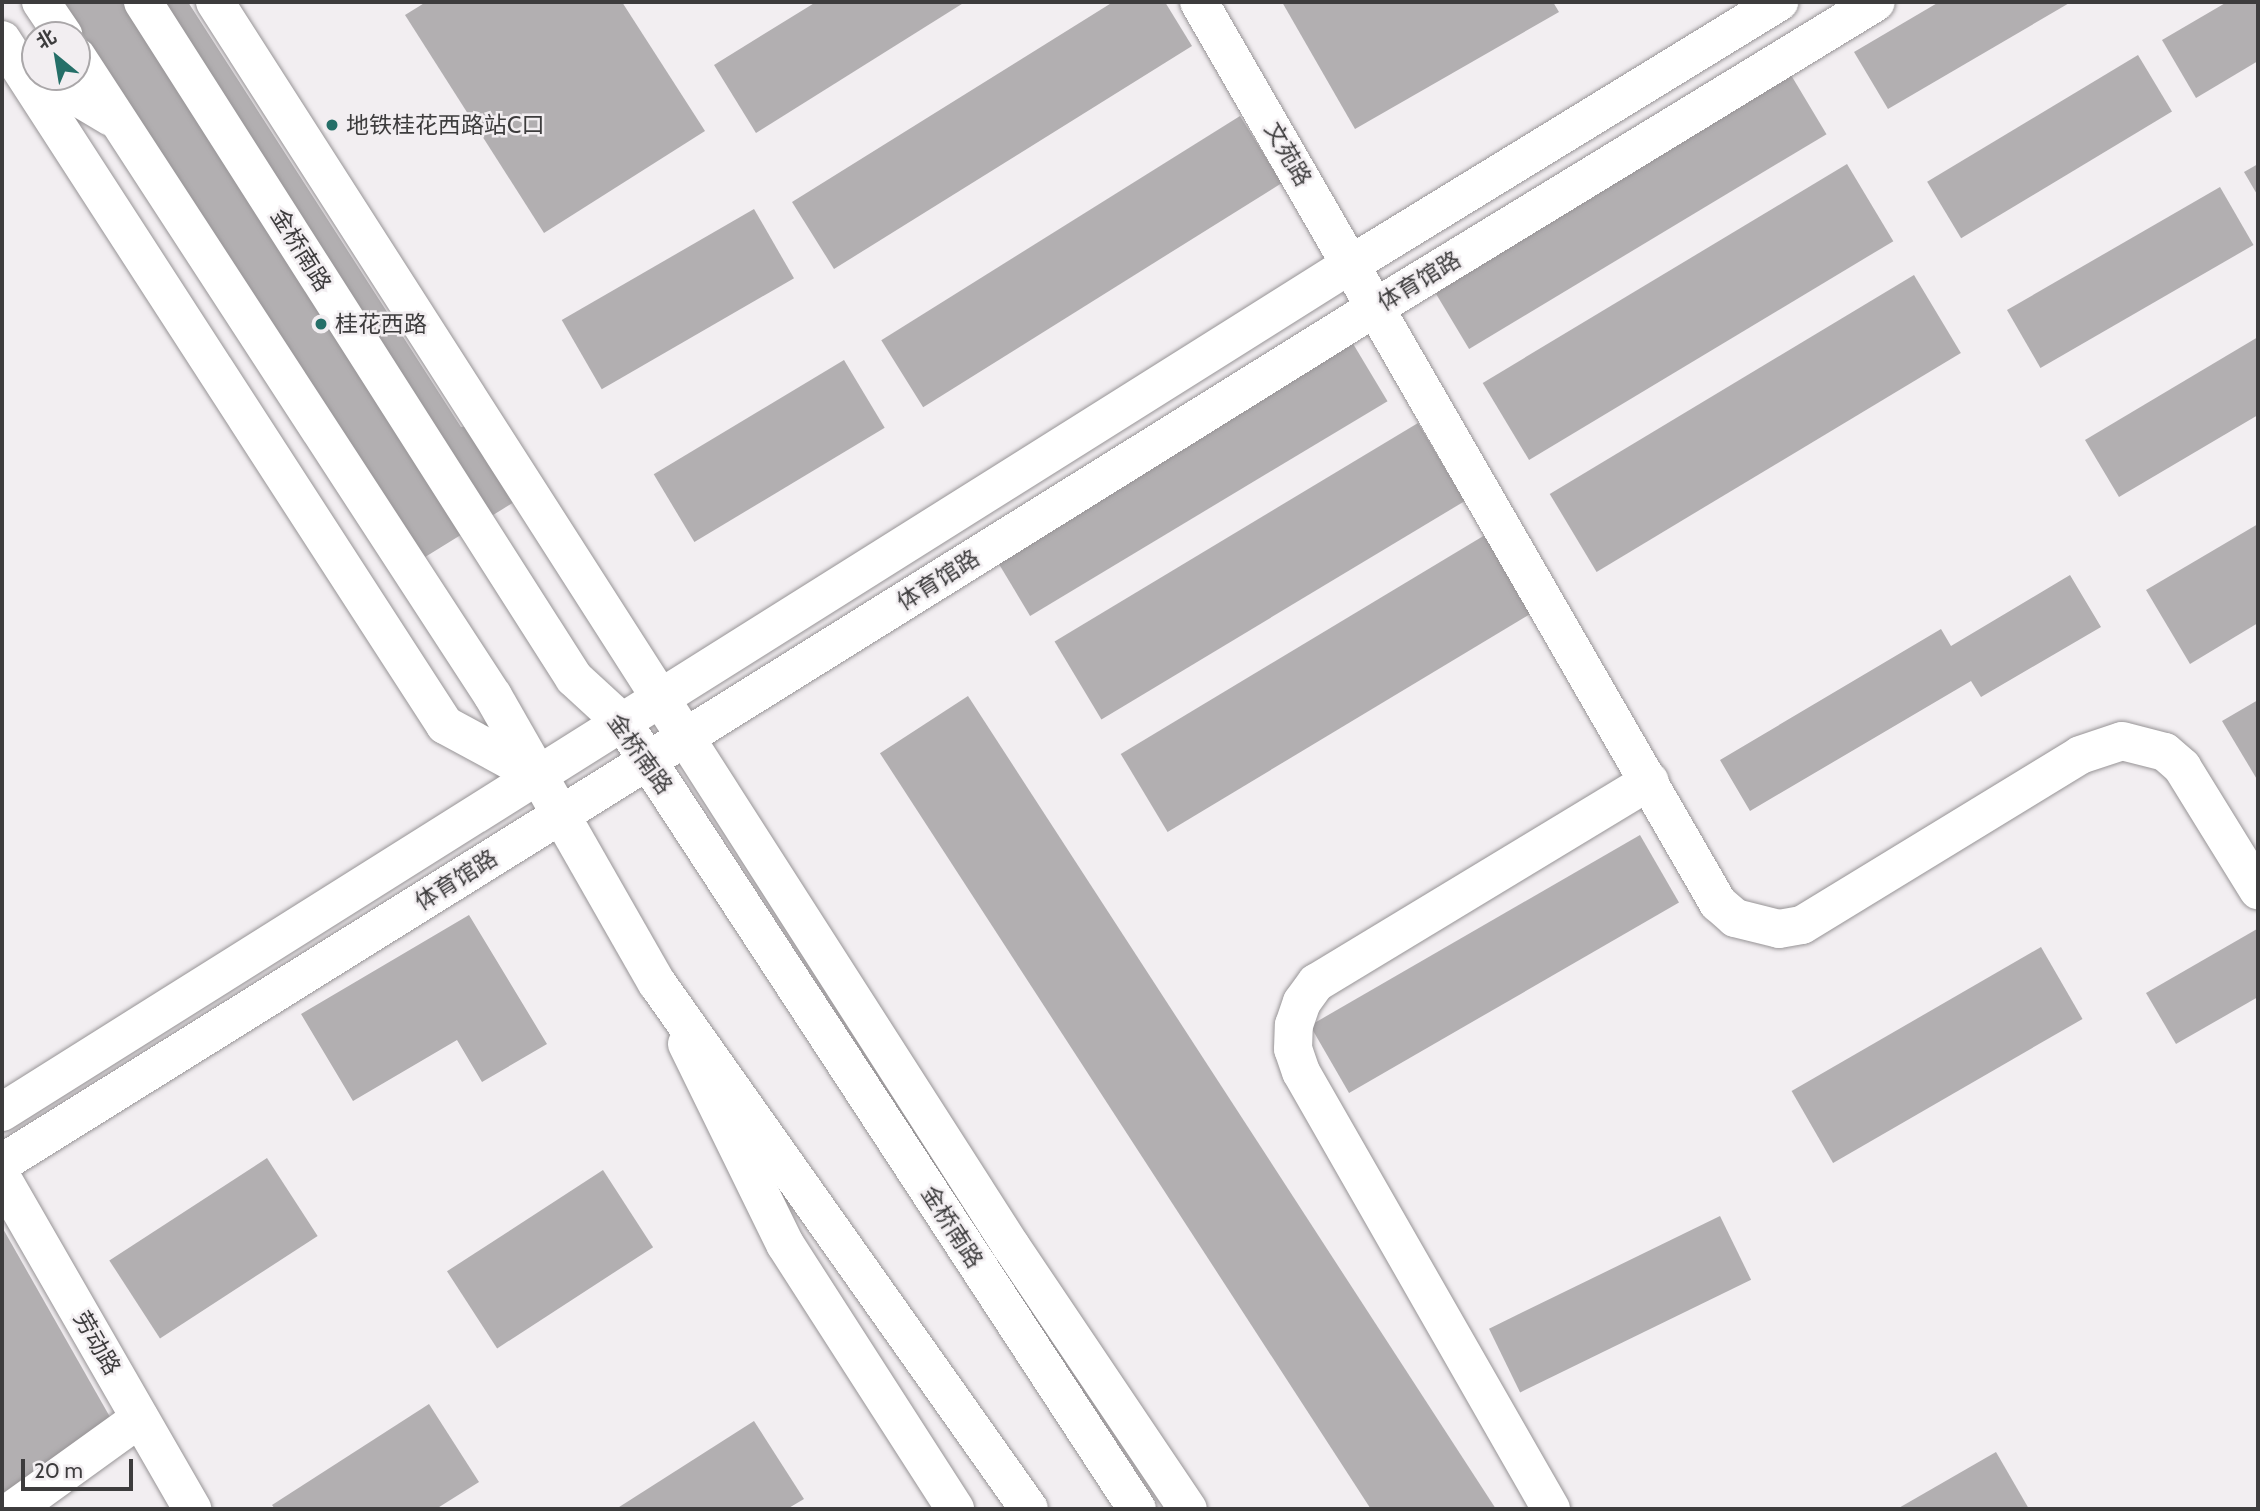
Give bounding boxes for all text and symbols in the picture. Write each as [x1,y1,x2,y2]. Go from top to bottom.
north arrow [21,21,91,91]
text: 北 [32,24,60,54]
place label: 地铁桂花西路站C口 [346,111,544,139]
marker: 地铁桂花西路站C口 [324,117,340,133]
street label: 文苑路 [1259,117,1317,191]
street label: 金桥南路 [265,204,337,296]
street label: 体育馆路 [1372,245,1466,317]
place label: 桂花西路 [335,310,427,338]
marker: 桂花西路 [313,316,329,332]
street label: 体育馆路 [892,544,984,616]
street label: 金桥南路 [602,709,678,799]
street label: 体育馆路 [410,844,502,916]
street label: 金桥南路 [915,1181,989,1273]
street label: 劳动路 [68,1306,126,1380]
scale bar [24,1444,136,1488]
text: 20 m [34,1458,83,1483]

